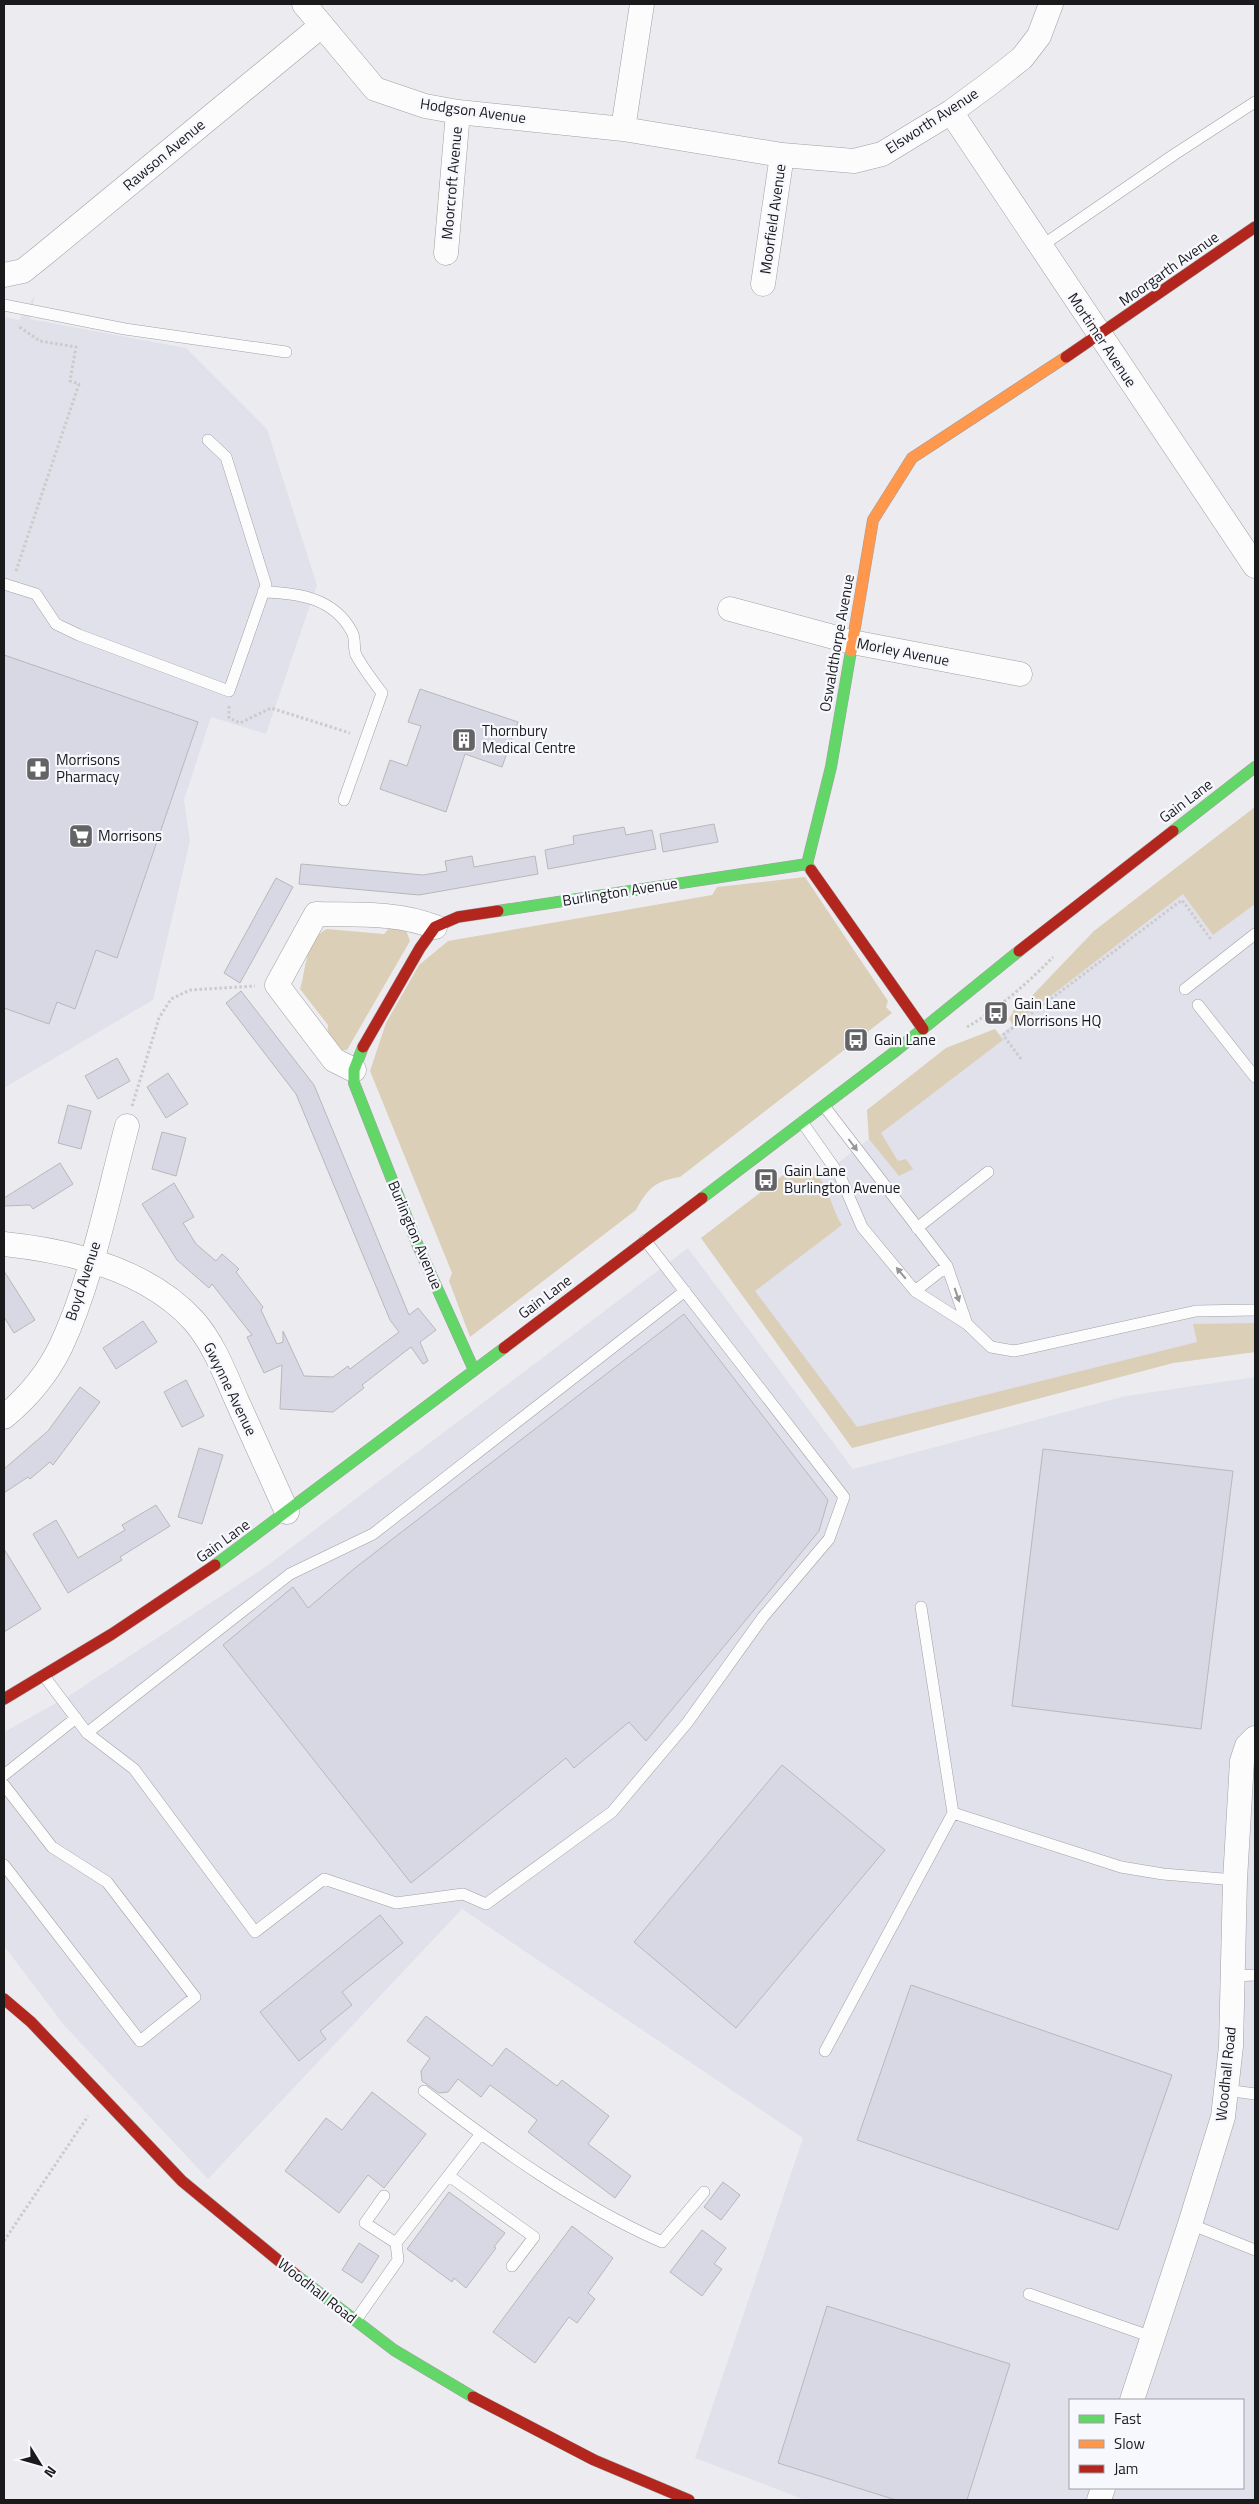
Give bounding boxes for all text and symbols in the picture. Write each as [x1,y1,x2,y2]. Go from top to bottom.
street label: Elsworth Avenue [881,82,983,159]
street label: Hodgson Avenue [419,92,528,129]
street label: Rawson Avenue [117,113,210,196]
street label: Moorcroft Avenue [435,125,468,240]
street label: Moorfield Avenue [753,162,792,275]
street label: Moorgarth Avenue [1114,225,1223,312]
street label: Mortimer Avenue [1062,288,1143,392]
street label: Oswaldthorpe Avenue [813,572,860,713]
street label: Morley Avenue [855,631,951,672]
place label: Thornbury Medical Centre [482,719,576,759]
building icon: Thornbury Medical Centre [451,727,477,753]
place label: Morrisons Pharmacy [56,748,120,788]
pharmacy icon: Morrisons Pharmacy [25,756,51,782]
street label: Gain Lane [1154,773,1217,828]
supermarket icon: Morrisons [68,823,94,849]
place label: Morrisons [98,824,162,847]
street label: Burlington Avenue [561,871,679,912]
place label: Gain Lane Morrisons HQ [1014,992,1101,1032]
bus stop icon: Gain Lane Morrisons HQ [983,1000,1009,1026]
bus stop icon: Gain Lane [843,1027,869,1053]
place label: Gain Lane [874,1028,936,1051]
one-way arrow [847,1138,858,1151]
place label: Gain Lane Burlington Avenue [784,1159,900,1199]
bus stop icon: Gain Lane Burlington Avenue [753,1167,779,1193]
street label: Burlington Avenue [382,1177,449,1293]
street label: Boyd Avenue [59,1238,106,1324]
one-way arrow [895,1267,906,1280]
street label: Gain Lane [513,1269,576,1324]
one-way arrow [954,1287,961,1302]
street label: Gwynne Avenue [198,1338,263,1440]
street label: Gain Lane [191,1513,254,1568]
street label: Woodhall Road [1209,2025,1242,2122]
street label: Woodhall Road [273,2252,362,2329]
legend [1069,2399,1244,2489]
text: Fast [1114,2407,1142,2430]
text: Slow [1114,2432,1145,2455]
north arrow [15,2439,65,2489]
text: Jam [1114,2457,1138,2480]
text: N [39,2462,62,2482]

